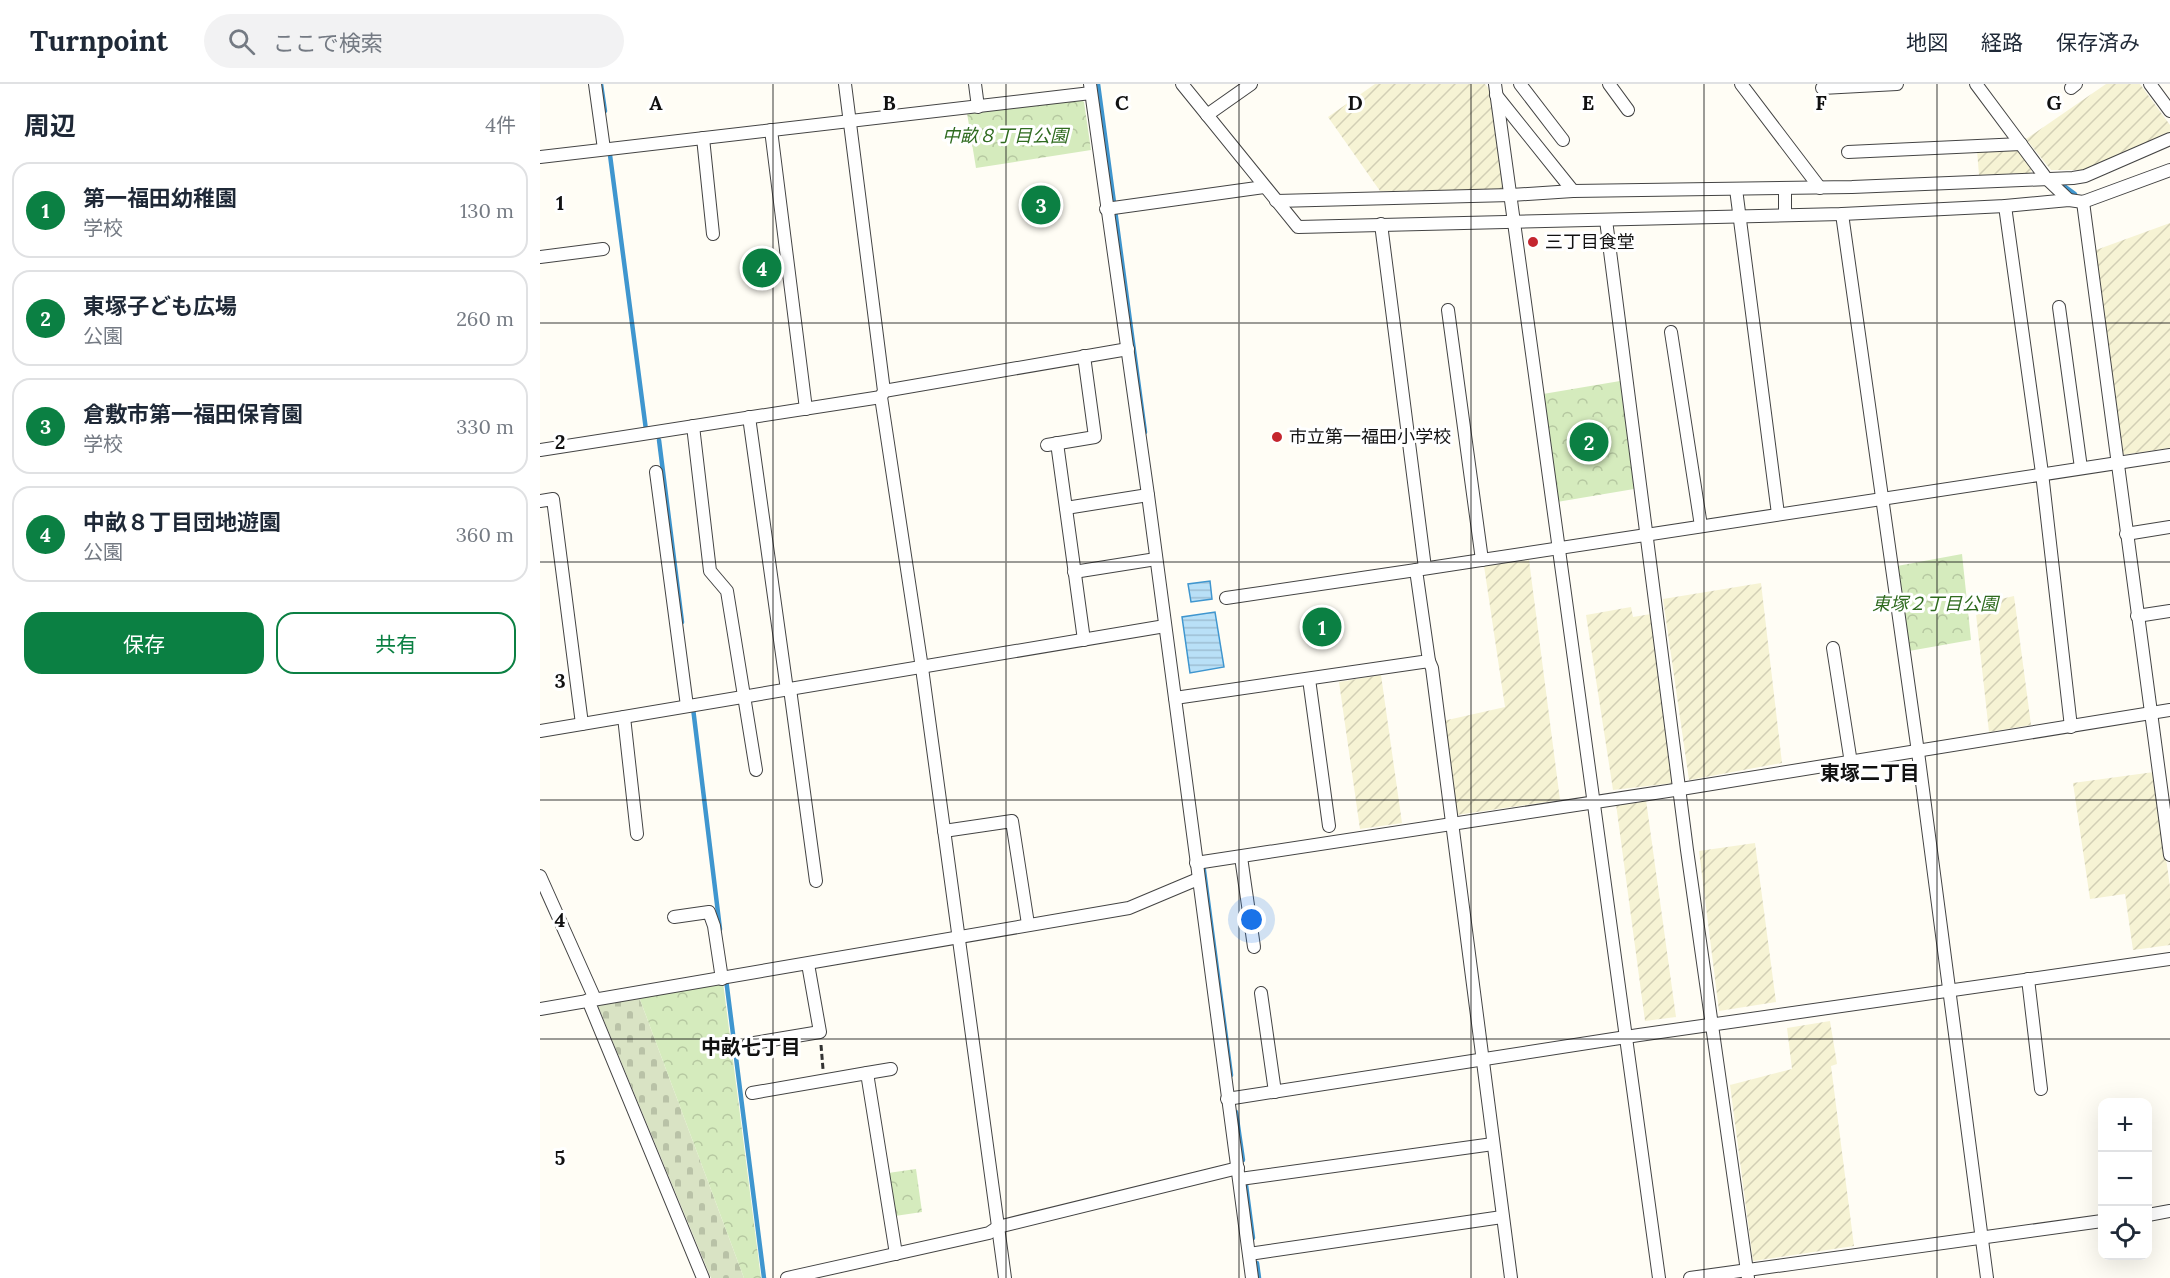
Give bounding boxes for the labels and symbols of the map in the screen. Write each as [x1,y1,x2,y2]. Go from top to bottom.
text: A [649,90,663,115]
text: B [882,90,896,115]
text: C [1115,90,1129,115]
text: D [1347,90,1363,115]
text: E [1582,90,1594,115]
text: F [1815,90,1827,115]
text: G [2046,90,2062,115]
park label: 中畝８丁目公園 [942,124,1071,147]
pin: 3 [1022,182,1060,228]
text: 1 [556,190,564,215]
place label: 三丁目食堂 [1545,230,1635,253]
marker: 三丁目食堂 [1526,235,1540,249]
pin: 4 [742,246,782,291]
pin: 2 [1570,420,1608,464]
place label: 市立第一福田小学校 [1289,425,1451,448]
text: 2 [555,429,565,454]
marker: 市立第一福田小学校 [1270,430,1284,444]
park label: 東塚２丁目公園 [1872,592,2001,615]
pin: 1 [1302,604,1342,650]
text: 3 [554,668,566,693]
district label: 東塚二丁目 [1820,760,1920,785]
your location [1237,905,1266,934]
text: 4 [555,907,566,932]
district label: 中畝七丁目 [701,1034,801,1059]
text: 5 [555,1145,566,1170]

